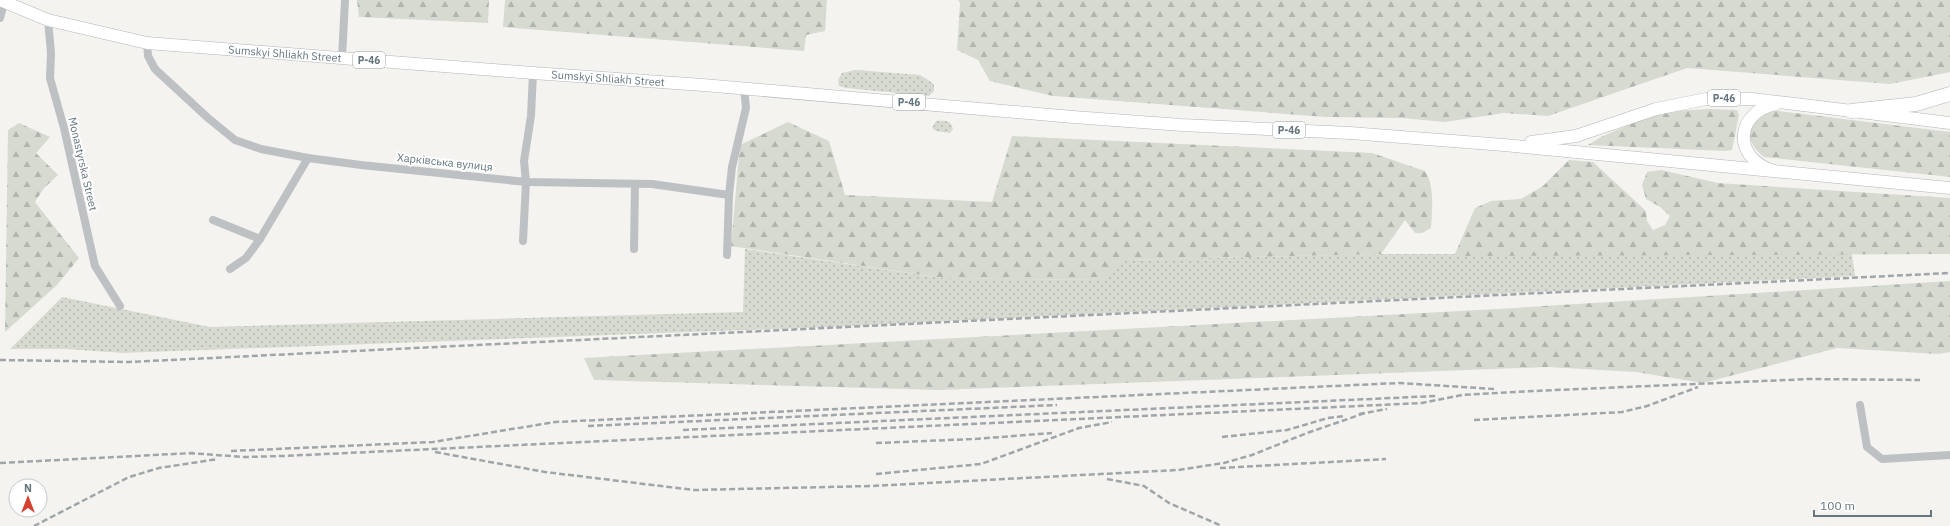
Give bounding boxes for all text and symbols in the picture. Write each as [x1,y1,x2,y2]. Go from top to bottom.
street label: Sumskyi Shliakh Street [228,42,342,65]
road number: Р-46 [353,52,385,68]
street label: Sumskyi Shliakh Street [551,67,665,89]
road number: Р-46 [1708,90,1740,106]
road number: Р-46 [893,94,925,110]
street label: Monastyrska Street [65,116,101,212]
road number: Р-46 [1273,122,1305,138]
street label: Харківська вулиця [397,150,493,174]
north arrow [8,478,48,518]
text: N [24,481,32,495]
scale bar [1814,492,1931,518]
text: 100 m [1820,498,1855,513]

